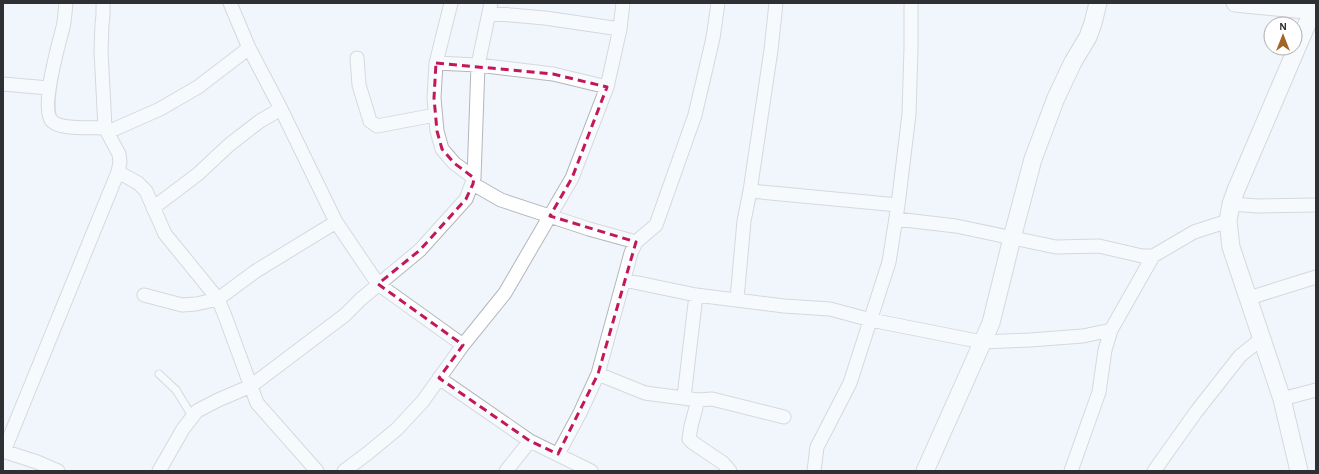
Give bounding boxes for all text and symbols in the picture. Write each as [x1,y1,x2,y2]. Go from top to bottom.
north arrow [1263,16,1303,56]
text: N [1279,21,1287,32]

